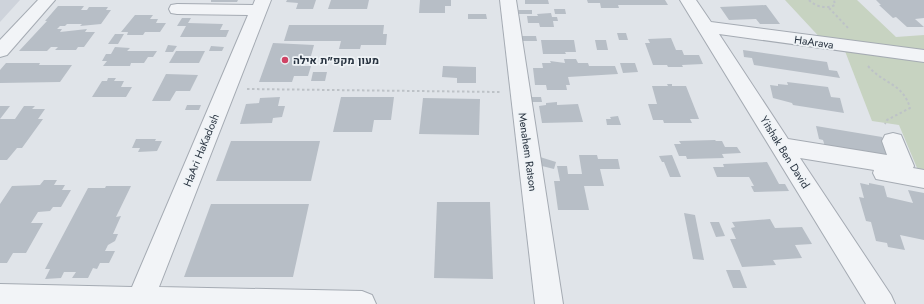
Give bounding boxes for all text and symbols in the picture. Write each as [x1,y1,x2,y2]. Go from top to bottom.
street label: HaArava [793,31,835,53]
place label: מעון מקפ"ת אילה [293,52,379,68]
marker: מעון מקפ"ת אילה [280,55,290,65]
street label: HaAri HaKadosh [179,111,223,189]
street label: Menahem Ratson [515,112,541,192]
street label: Yitshak Ben David [756,113,814,191]

